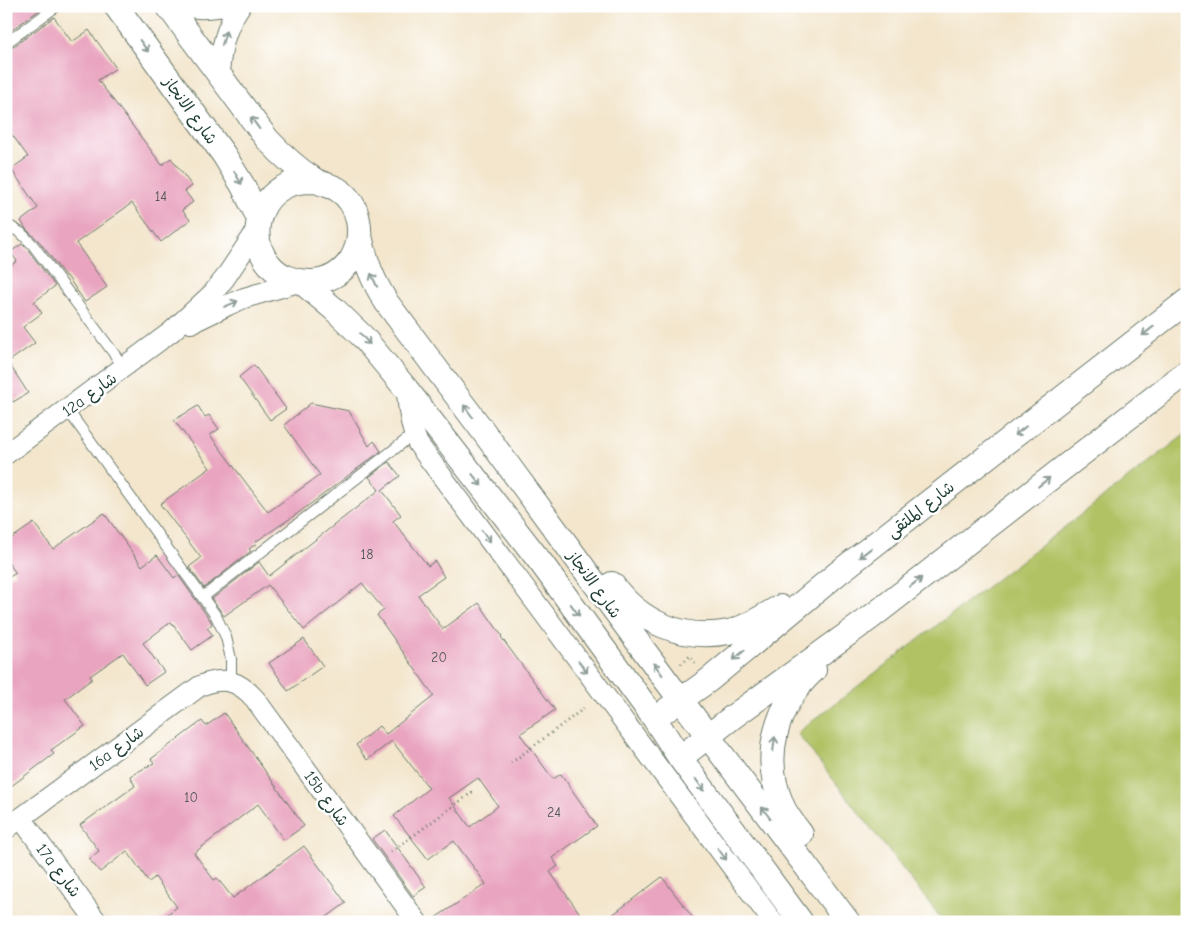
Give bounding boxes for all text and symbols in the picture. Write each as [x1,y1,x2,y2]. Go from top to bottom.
one-way arrow [220,31,230,47]
one-way arrow [139,39,149,53]
street label: شارع الانجاز [157,72,221,149]
one-way arrow [250,117,261,130]
one-way arrow [234,170,244,185]
house number: 14 [155,188,167,205]
one-way arrow [368,273,378,288]
one-way arrow [223,298,238,308]
one-way arrow [1141,326,1155,336]
one-way arrow [359,333,370,346]
street label: 12a شارع [59,369,122,422]
one-way arrow [463,404,473,418]
one-way arrow [1013,426,1027,436]
one-way arrow [472,473,482,487]
one-way arrow [1037,477,1050,488]
street label: شارع الملتقى [883,478,959,543]
one-way arrow [481,529,492,542]
house number: 18 [361,546,373,563]
street label: شارع الانجاز [561,546,625,623]
one-way arrow [858,547,871,558]
one-way arrow [909,577,922,588]
one-way arrow [570,602,580,616]
house number: 20 [431,649,447,666]
one-way arrow [732,650,745,661]
one-way arrow [578,660,589,673]
one-way arrow [653,662,663,676]
street label: 16a شارع [86,723,149,776]
one-way arrow [769,737,779,753]
street label: 15b شارع [299,768,352,831]
one-way arrow [695,777,705,791]
house number: 10 [184,789,198,806]
house number: 24 [547,804,561,821]
one-way arrow [761,806,771,820]
street label: 17a شارع [31,840,84,902]
one-way arrow [717,846,727,860]

